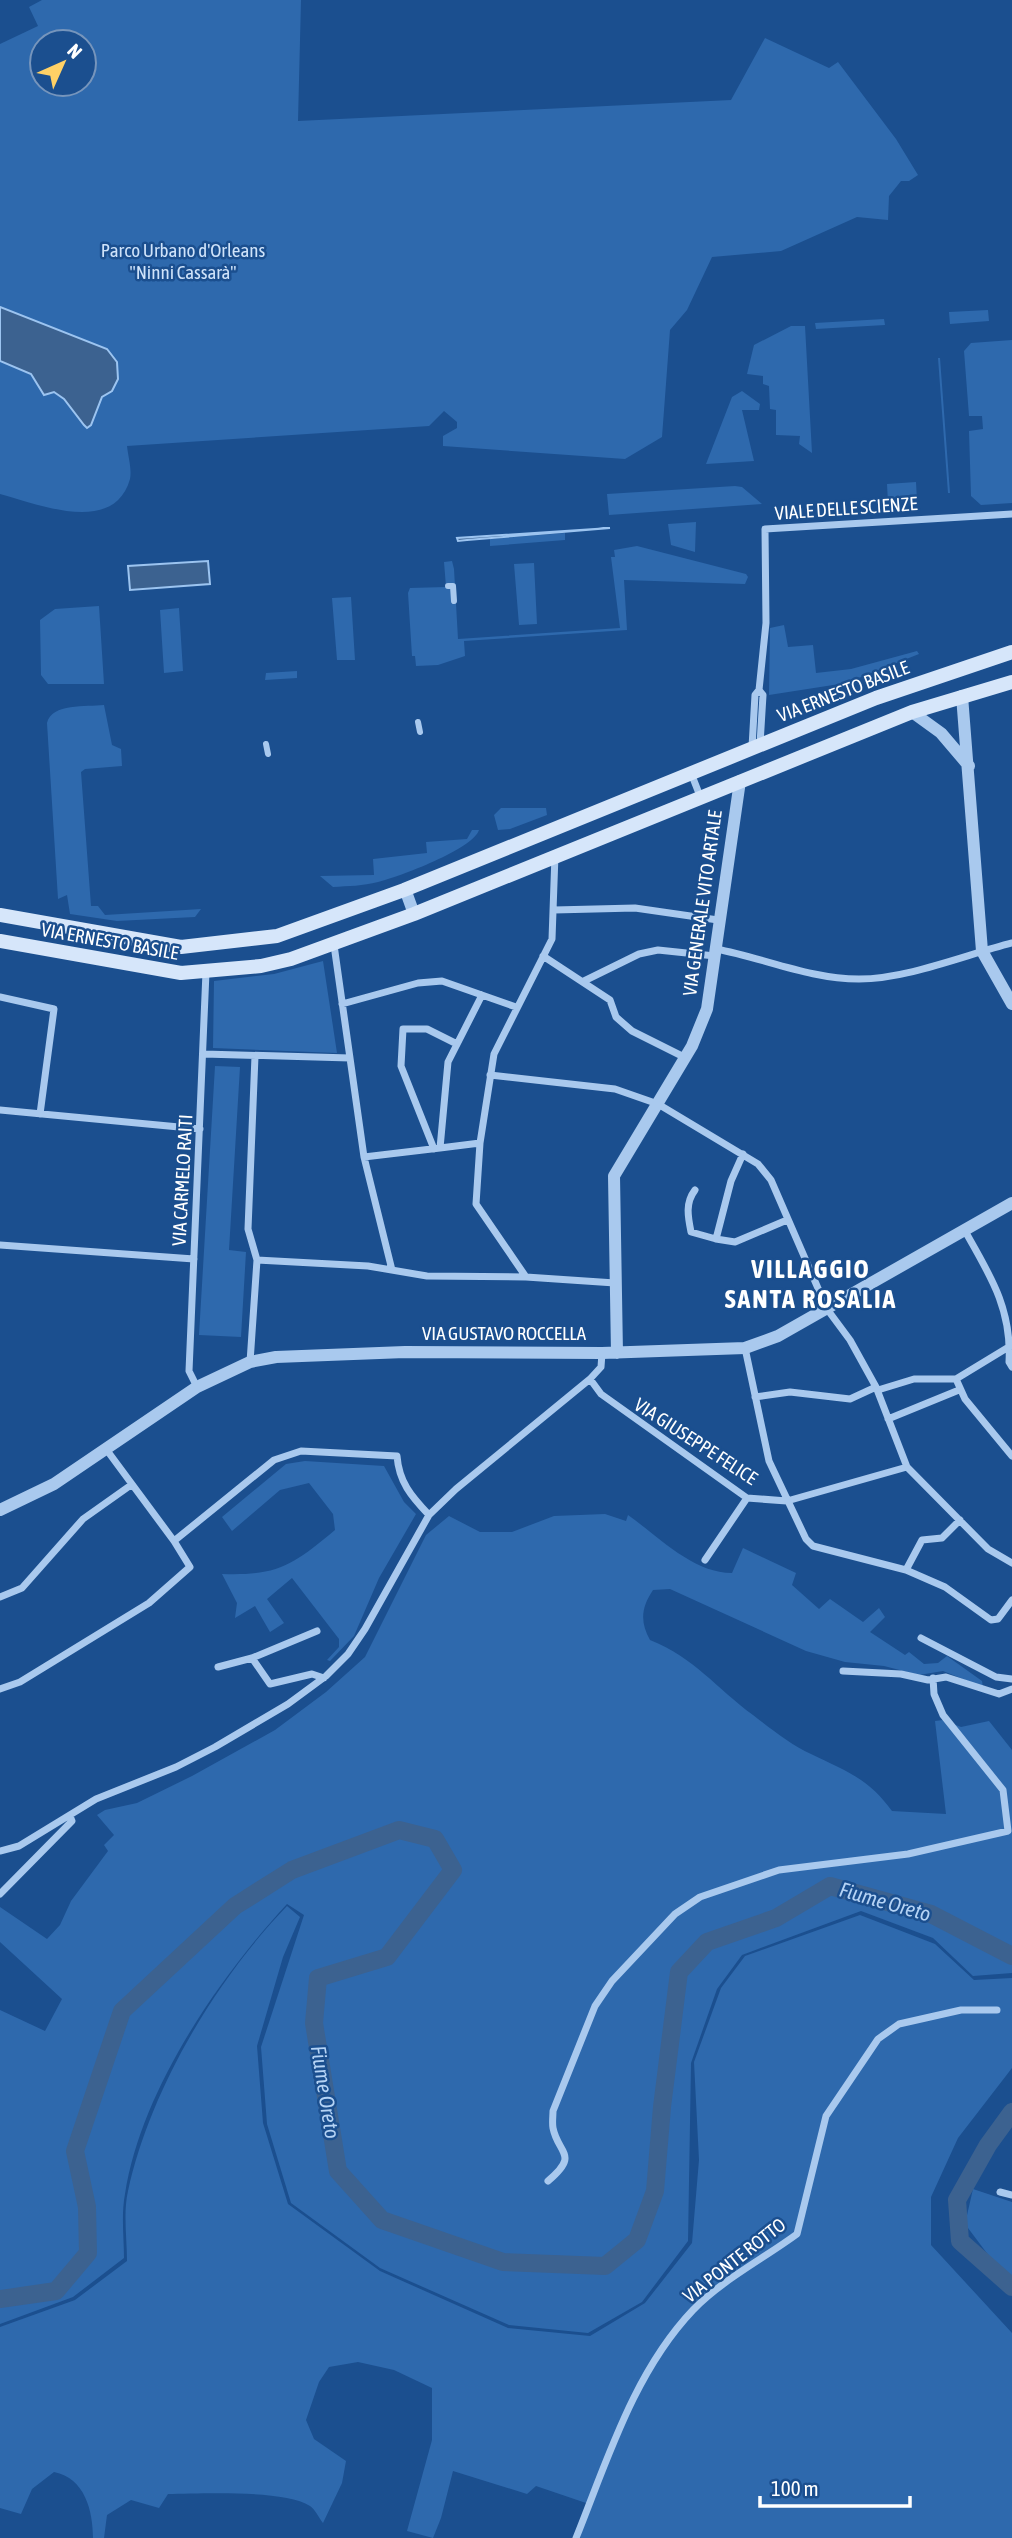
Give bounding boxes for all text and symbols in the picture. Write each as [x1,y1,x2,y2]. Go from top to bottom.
north arrow [28,28,98,98]
text: N [63,39,87,63]
park label: Parco Urbano d'Orleans "Ninni Cassarà" [101,239,265,283]
street label: VIALE DELLE SCIENZE [774,492,918,524]
street label: VIA ERNESTO BASILE [774,656,912,726]
street label: VIA GENERALE VITO ARTALE [678,809,726,997]
street label: VIA ERNESTO BASILE [40,918,180,964]
street label: VIA CARMELO RAITI [168,1114,196,1246]
district label: VILLAGGIO SANTA ROSALIA [725,1254,897,1314]
street label: VIA GUSTAVO ROCCELLA [422,1322,587,1344]
street label: VIA GIUSEPPE FELICE [630,1393,762,1489]
water label: Fiume Oreto [837,1877,934,1926]
water label: Fiume Oreto [307,2044,345,2140]
street label: VIA PONTE ROTTO [678,2213,790,2307]
scale bar [760,2464,911,2508]
text: 100 m [771,2476,819,2500]

